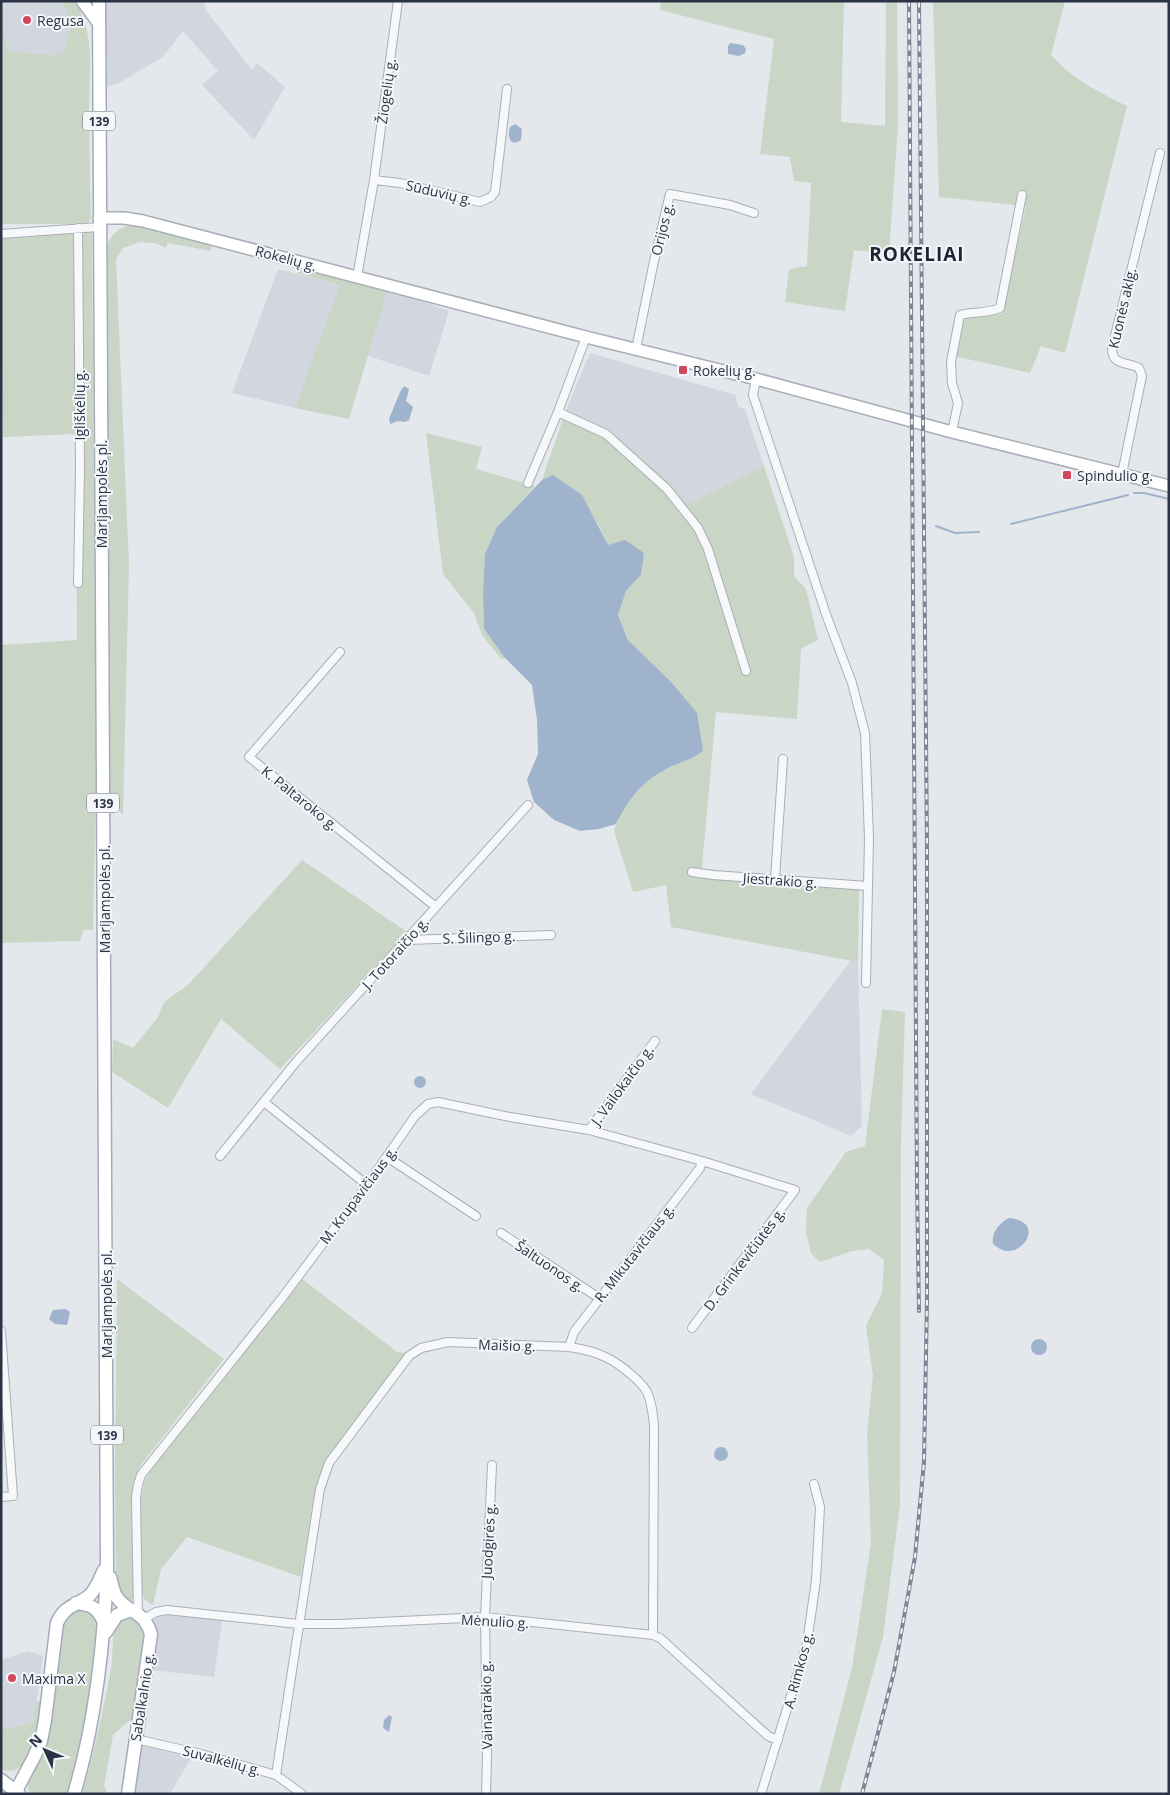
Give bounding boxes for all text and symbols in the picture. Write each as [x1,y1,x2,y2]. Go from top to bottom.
place label: Regusa [37,11,84,30]
marker: Regusa [21,14,33,26]
street label: Žiogelių g. [372,57,400,125]
road number: 139 [83,112,115,130]
street label: Sūduvių g. [404,175,474,209]
street label: Orijos g. [646,201,678,257]
street label: Rokelių g. [253,241,319,275]
district label: ROKELIAI [869,241,965,267]
street label: Kuonės aklg. [1103,266,1141,350]
place label: Rokelių g. [693,361,756,380]
marker: Rokelių g. [677,364,689,376]
street label: Igliškėlių g. [70,369,89,441]
street label: Marijampolės pl. [92,440,111,548]
place label: Spindulio g. [1077,466,1153,485]
marker: Spindulio g. [1061,469,1073,481]
street label: K. Paltaroko g. [258,761,342,835]
road number: 139 [87,794,119,812]
street label: Marijampolės pl. [95,845,114,953]
street label: Jiestrakio g. [740,868,818,892]
street label: J. Totoraičio g. [356,913,433,995]
street label: S. Šilingo g. [442,926,516,948]
street label: J. Vailokaičio g. [585,1041,658,1131]
street label: M. Krupavičiaus g. [315,1142,401,1248]
street label: R. Mikutavičiaus g. [590,1200,678,1306]
street label: D. Grinkevičiūtės g. [699,1204,789,1314]
street label: Šaltuonos g. [512,1236,588,1296]
street label: Marijampolės pl. [97,1250,116,1358]
street label: Maišio g. [478,1335,536,1355]
road number: 139 [91,1426,123,1444]
street label: Juodgirės g. [476,1503,499,1581]
street label: Mėnulio g. [461,1610,529,1632]
street label: A. Rimkos g. [779,1630,817,1710]
street label: Sabalkalnio g. [126,1651,158,1743]
street label: Vainatrakio g. [476,1660,496,1750]
place label: Maxima X [22,1669,87,1688]
marker: Maxima X [6,1672,18,1684]
north arrow [20,1725,70,1775]
text: N [24,1730,46,1751]
street label: Suvalkėlių g. [181,1740,263,1780]

